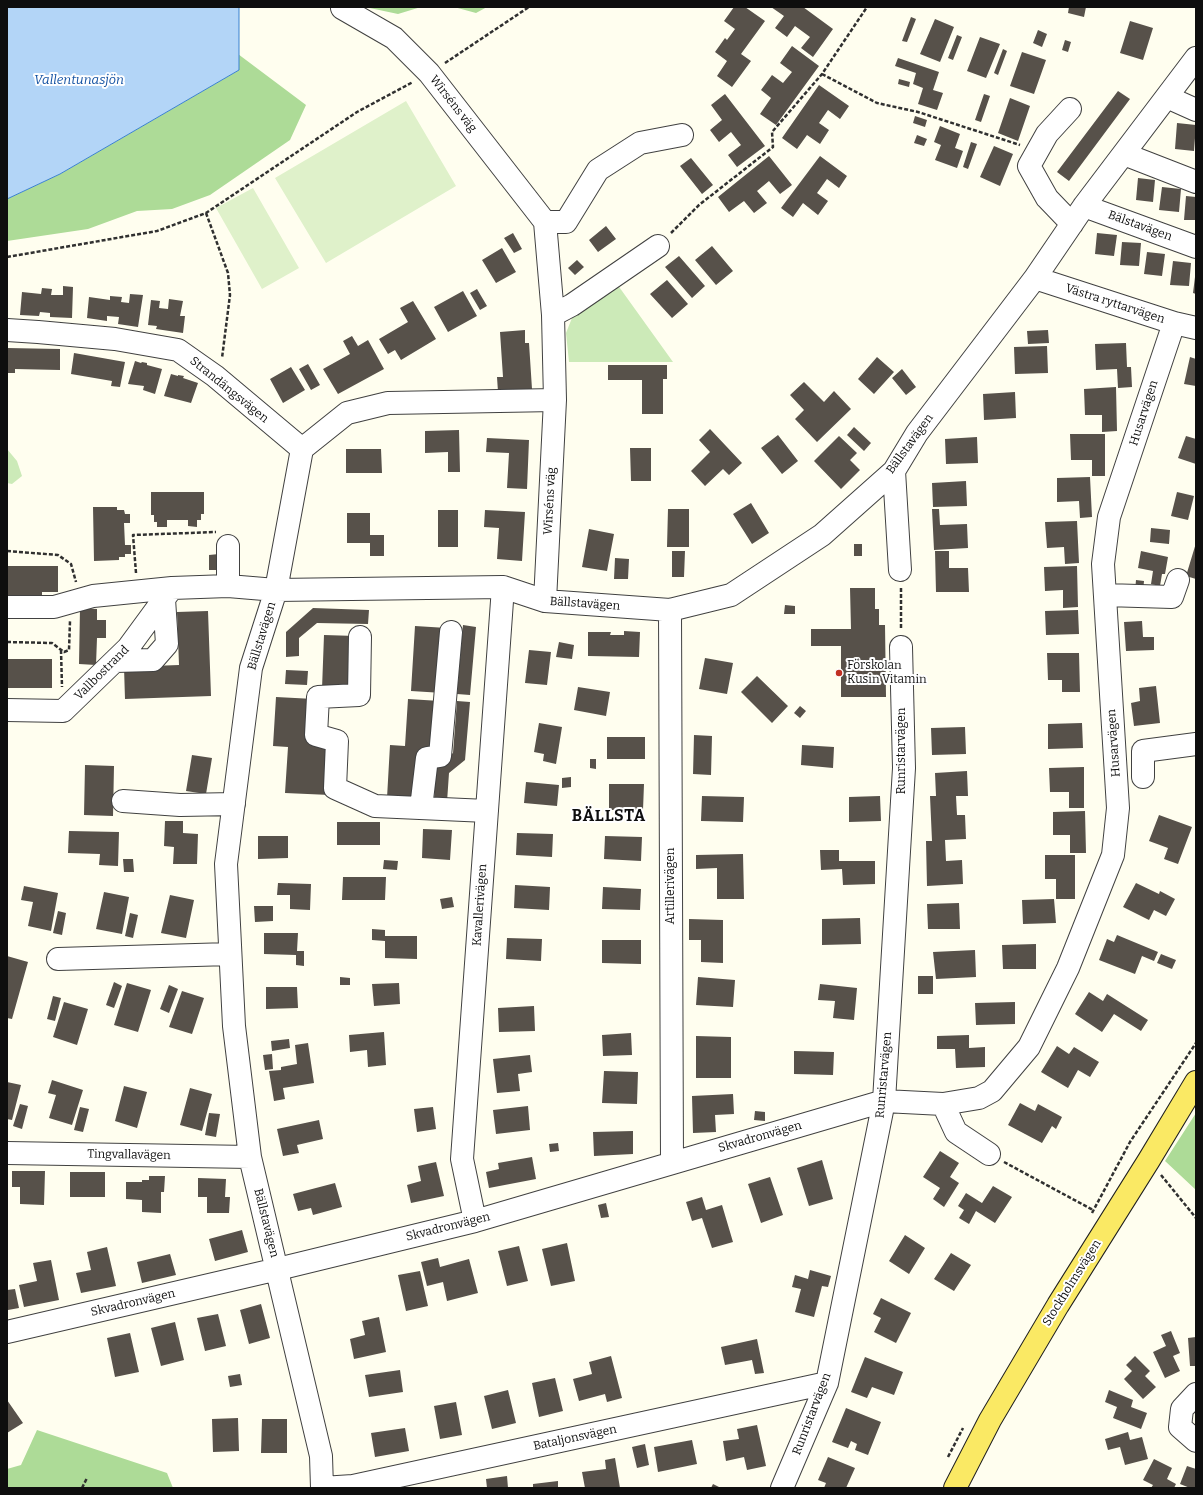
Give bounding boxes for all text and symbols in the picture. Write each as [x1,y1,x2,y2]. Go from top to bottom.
water label: Vallentunasjön [34,72,124,88]
street label: Wirséns väg [426,73,480,135]
street label: Bälstavägen [1106,208,1174,244]
street label: Västra ryttarvägen [1063,281,1167,327]
street label: Strandängsvägen [187,354,271,426]
street label: Husarvägen [1127,378,1161,448]
street label: Bällstavägen [883,411,937,477]
street label: Wirséns väg [541,467,559,535]
street label: Bällstavägen [549,594,621,614]
street label: Bällstavägen [245,600,279,672]
street label: Vallbostrand [72,643,132,703]
place label: Förskolan Kusin Vitamin [847,659,927,687]
marker: Förskolan Kusin Vitamin [834,668,844,678]
street label: Runristarvägen [895,708,909,794]
street label: Husarvägen [1104,709,1124,777]
district label: BÄLLSTA [572,807,646,827]
street label: Artillerivägen [664,848,678,924]
street label: Kavallerivägen [470,863,490,947]
street label: Runristarvägen [873,1031,895,1119]
street label: Skvadronvägen [717,1118,803,1156]
street label: Tingvallavägen [87,1147,171,1163]
street label: Bällstavägen [250,1187,282,1259]
street label: Skvadronvägen [404,1210,492,1244]
street label: Stockholmsvägen [1040,1237,1104,1329]
street label: Skvadronvägen [89,1286,177,1320]
street label: Runristarvägen [790,1371,834,1457]
street label: Bataljonsvägen [532,1422,618,1454]

